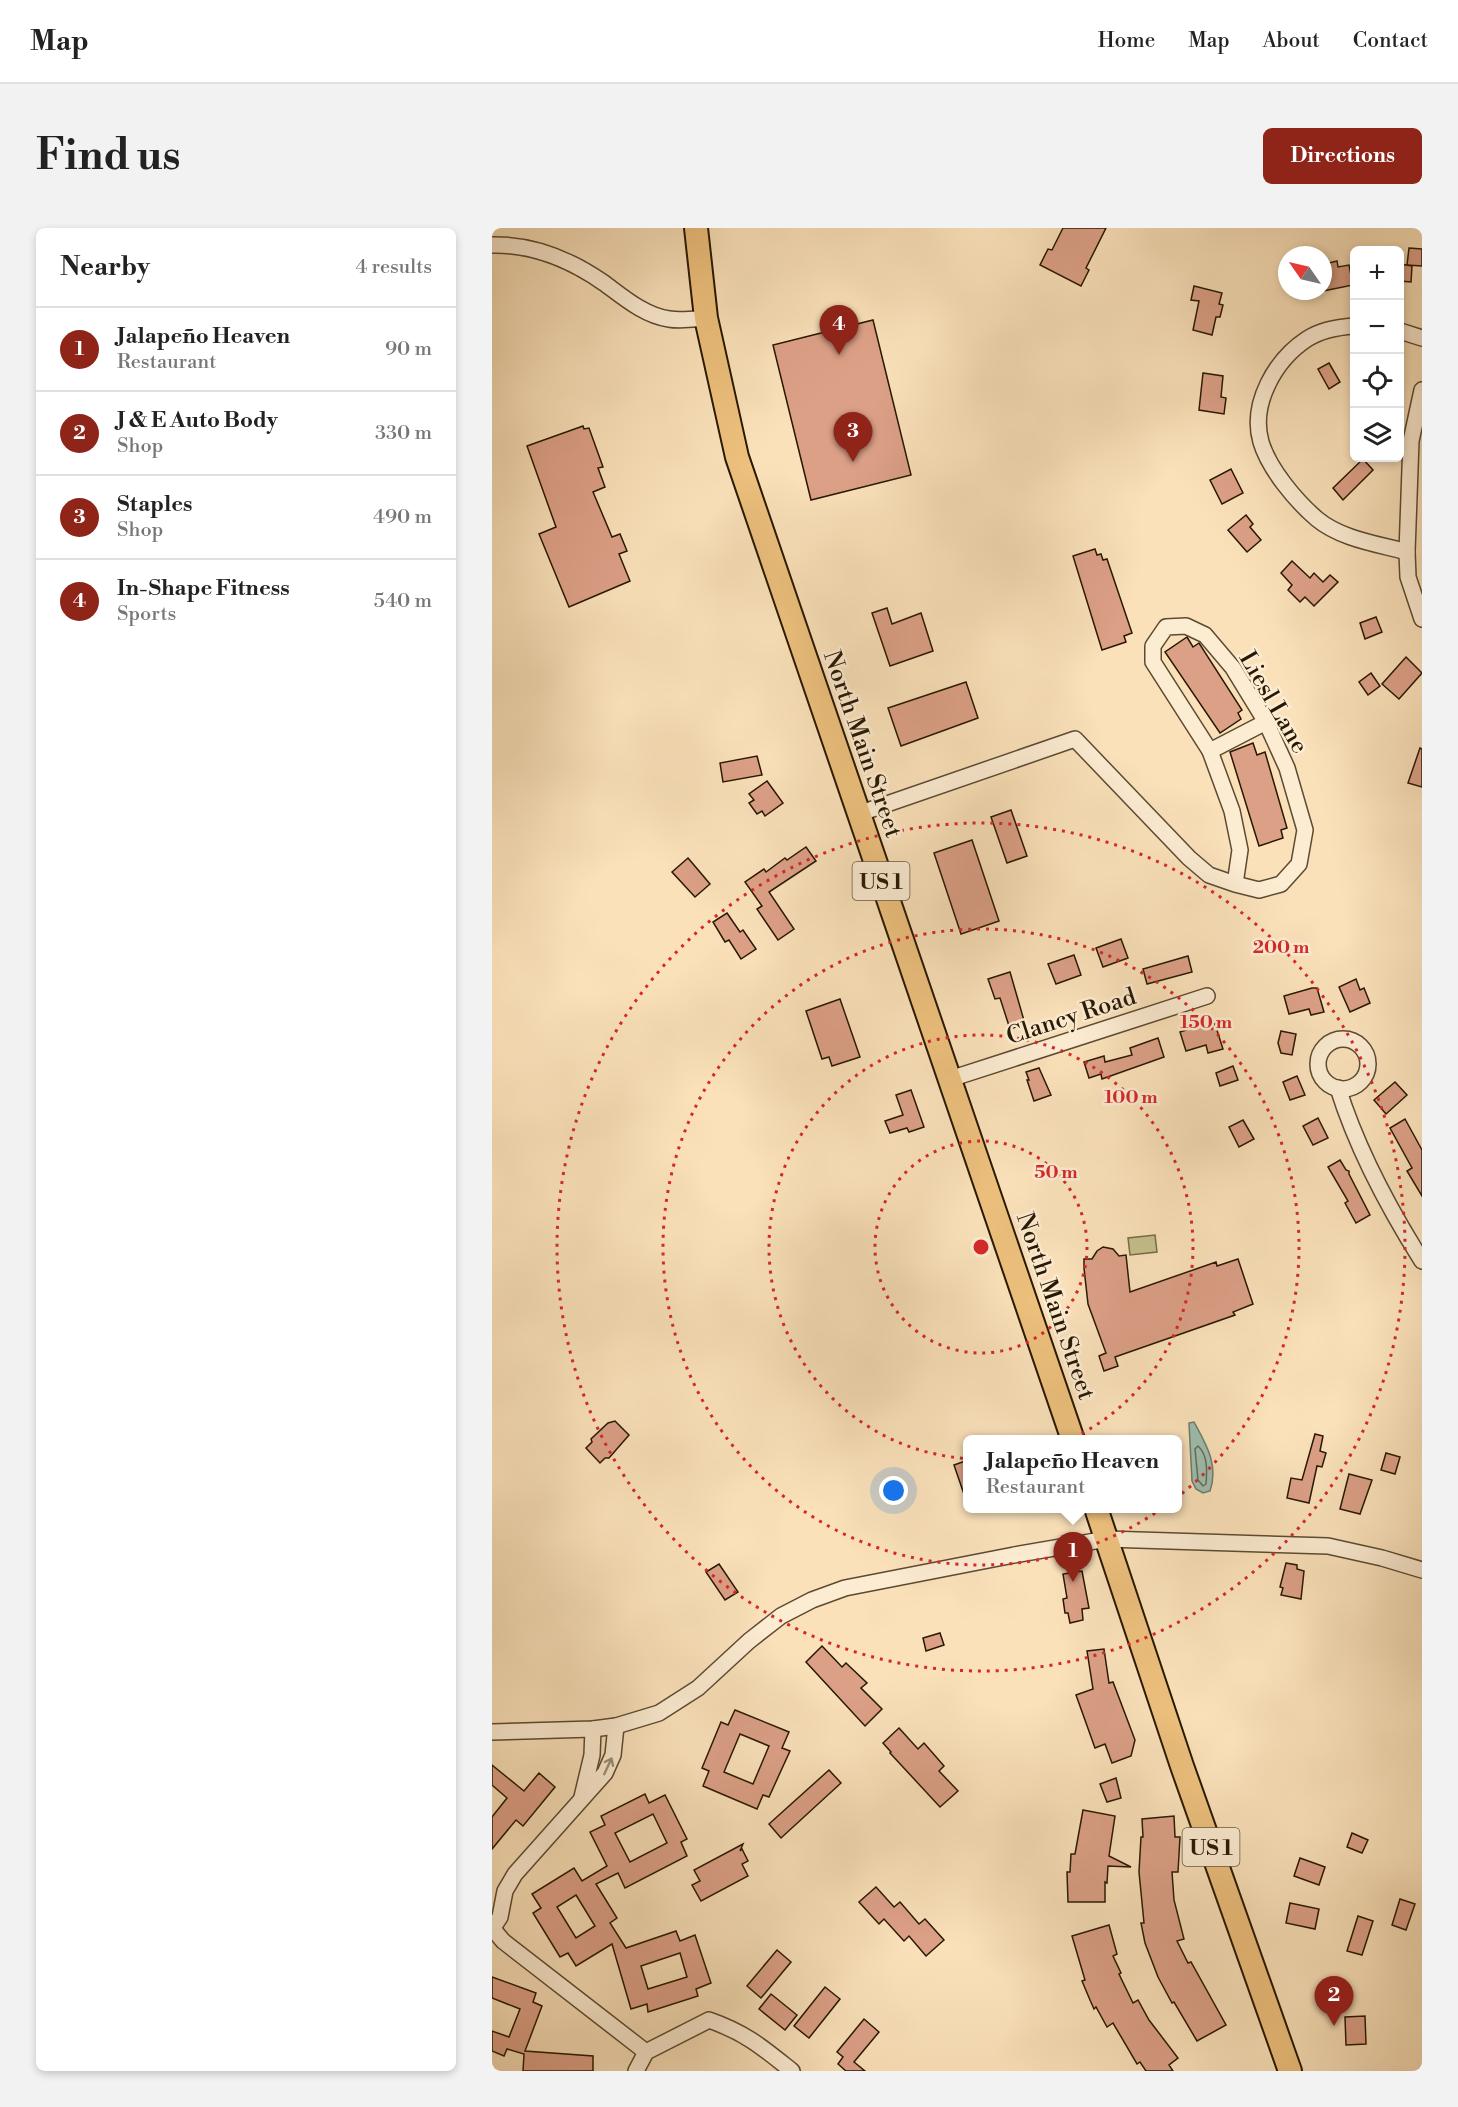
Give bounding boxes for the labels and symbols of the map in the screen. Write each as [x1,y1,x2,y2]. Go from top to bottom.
north arrow [1278,246,1332,300]
pin: 4 [820,306,858,355]
pin: 3 [834,412,872,462]
street label: Liesl Lane [1232,646,1314,759]
street label: North Main Street [816,647,908,842]
road number: US 1 [852,862,910,900]
text: 200 m [1253,936,1310,959]
street label: Clancy Road [1003,982,1140,1052]
text: 150 m [1180,1011,1233,1034]
text: 100 m [1104,1086,1158,1109]
text: 50 m [1034,1161,1078,1184]
street label: North Main Street [1009,1209,1101,1404]
centre of rings [971,1237,991,1257]
your location [879,1476,908,1505]
pin: 1 [1054,1532,1092,1582]
one-way arrow [602,1757,614,1775]
road number: US 1 [1182,1828,1240,1866]
pin: 2 [1314,1976,1354,2026]

